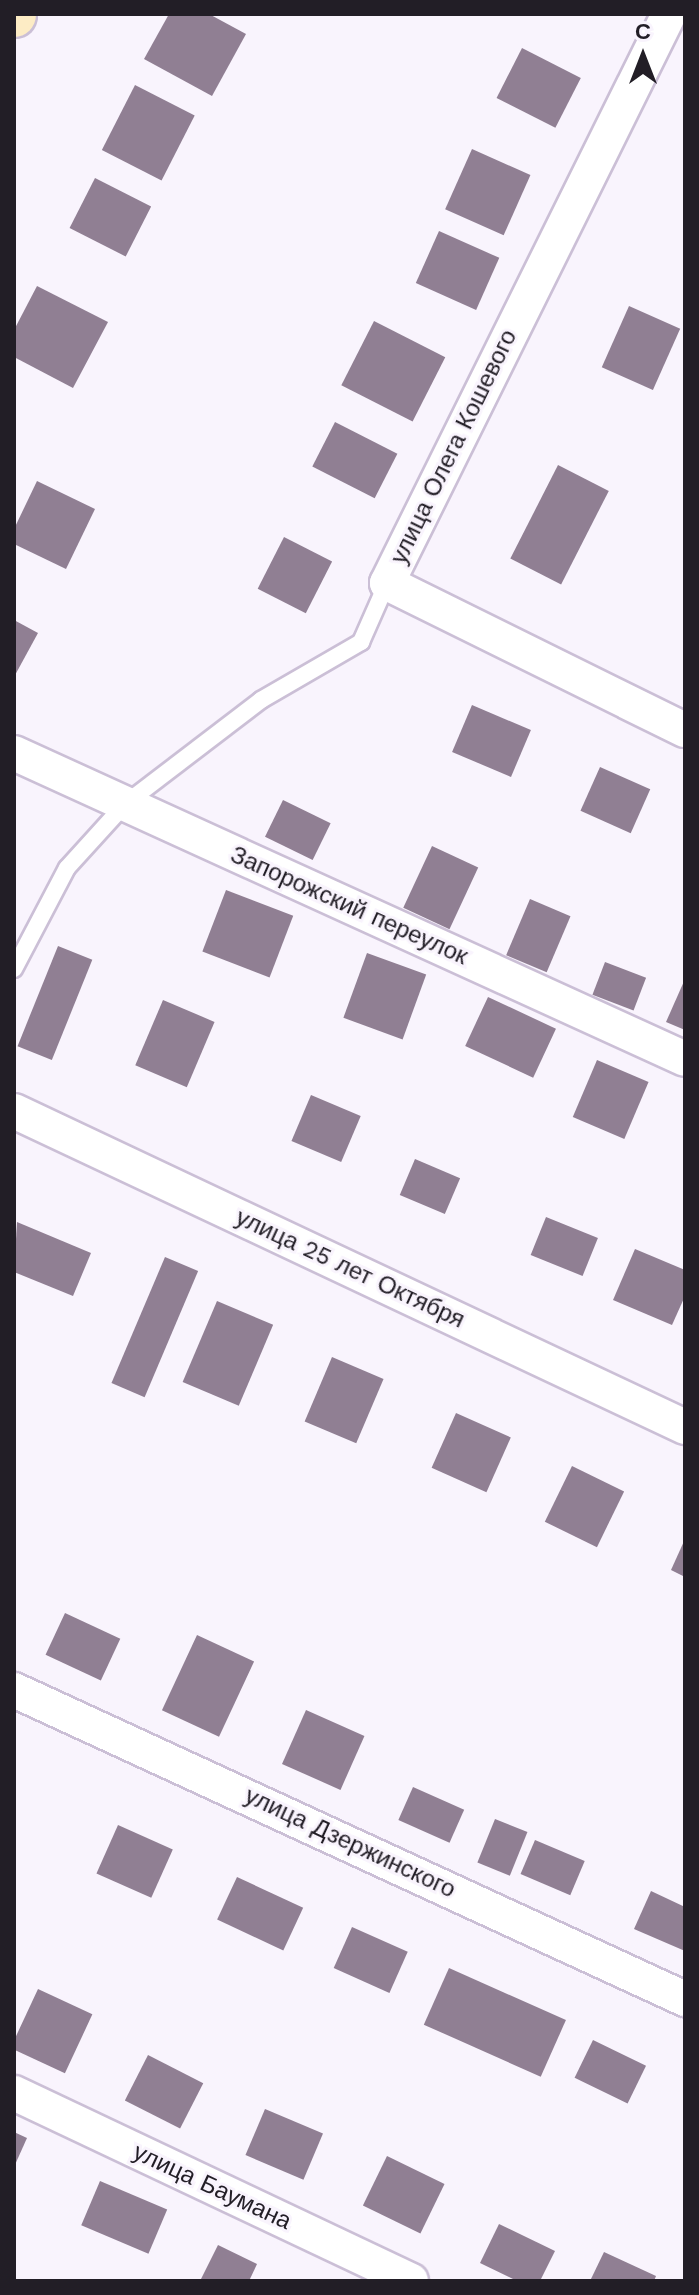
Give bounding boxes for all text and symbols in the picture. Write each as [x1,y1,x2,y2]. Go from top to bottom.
north arrow [603,16,683,96]
text: С [635,19,651,44]
street label: улица Олега Кошевого [385,325,523,569]
street label: Запорожский переулок [226,841,472,971]
street label: улица 25 лет Октября [231,1203,469,1335]
street label: улица Дзержинского [240,1782,460,1904]
street label: улица Баумана [128,2138,296,2236]

